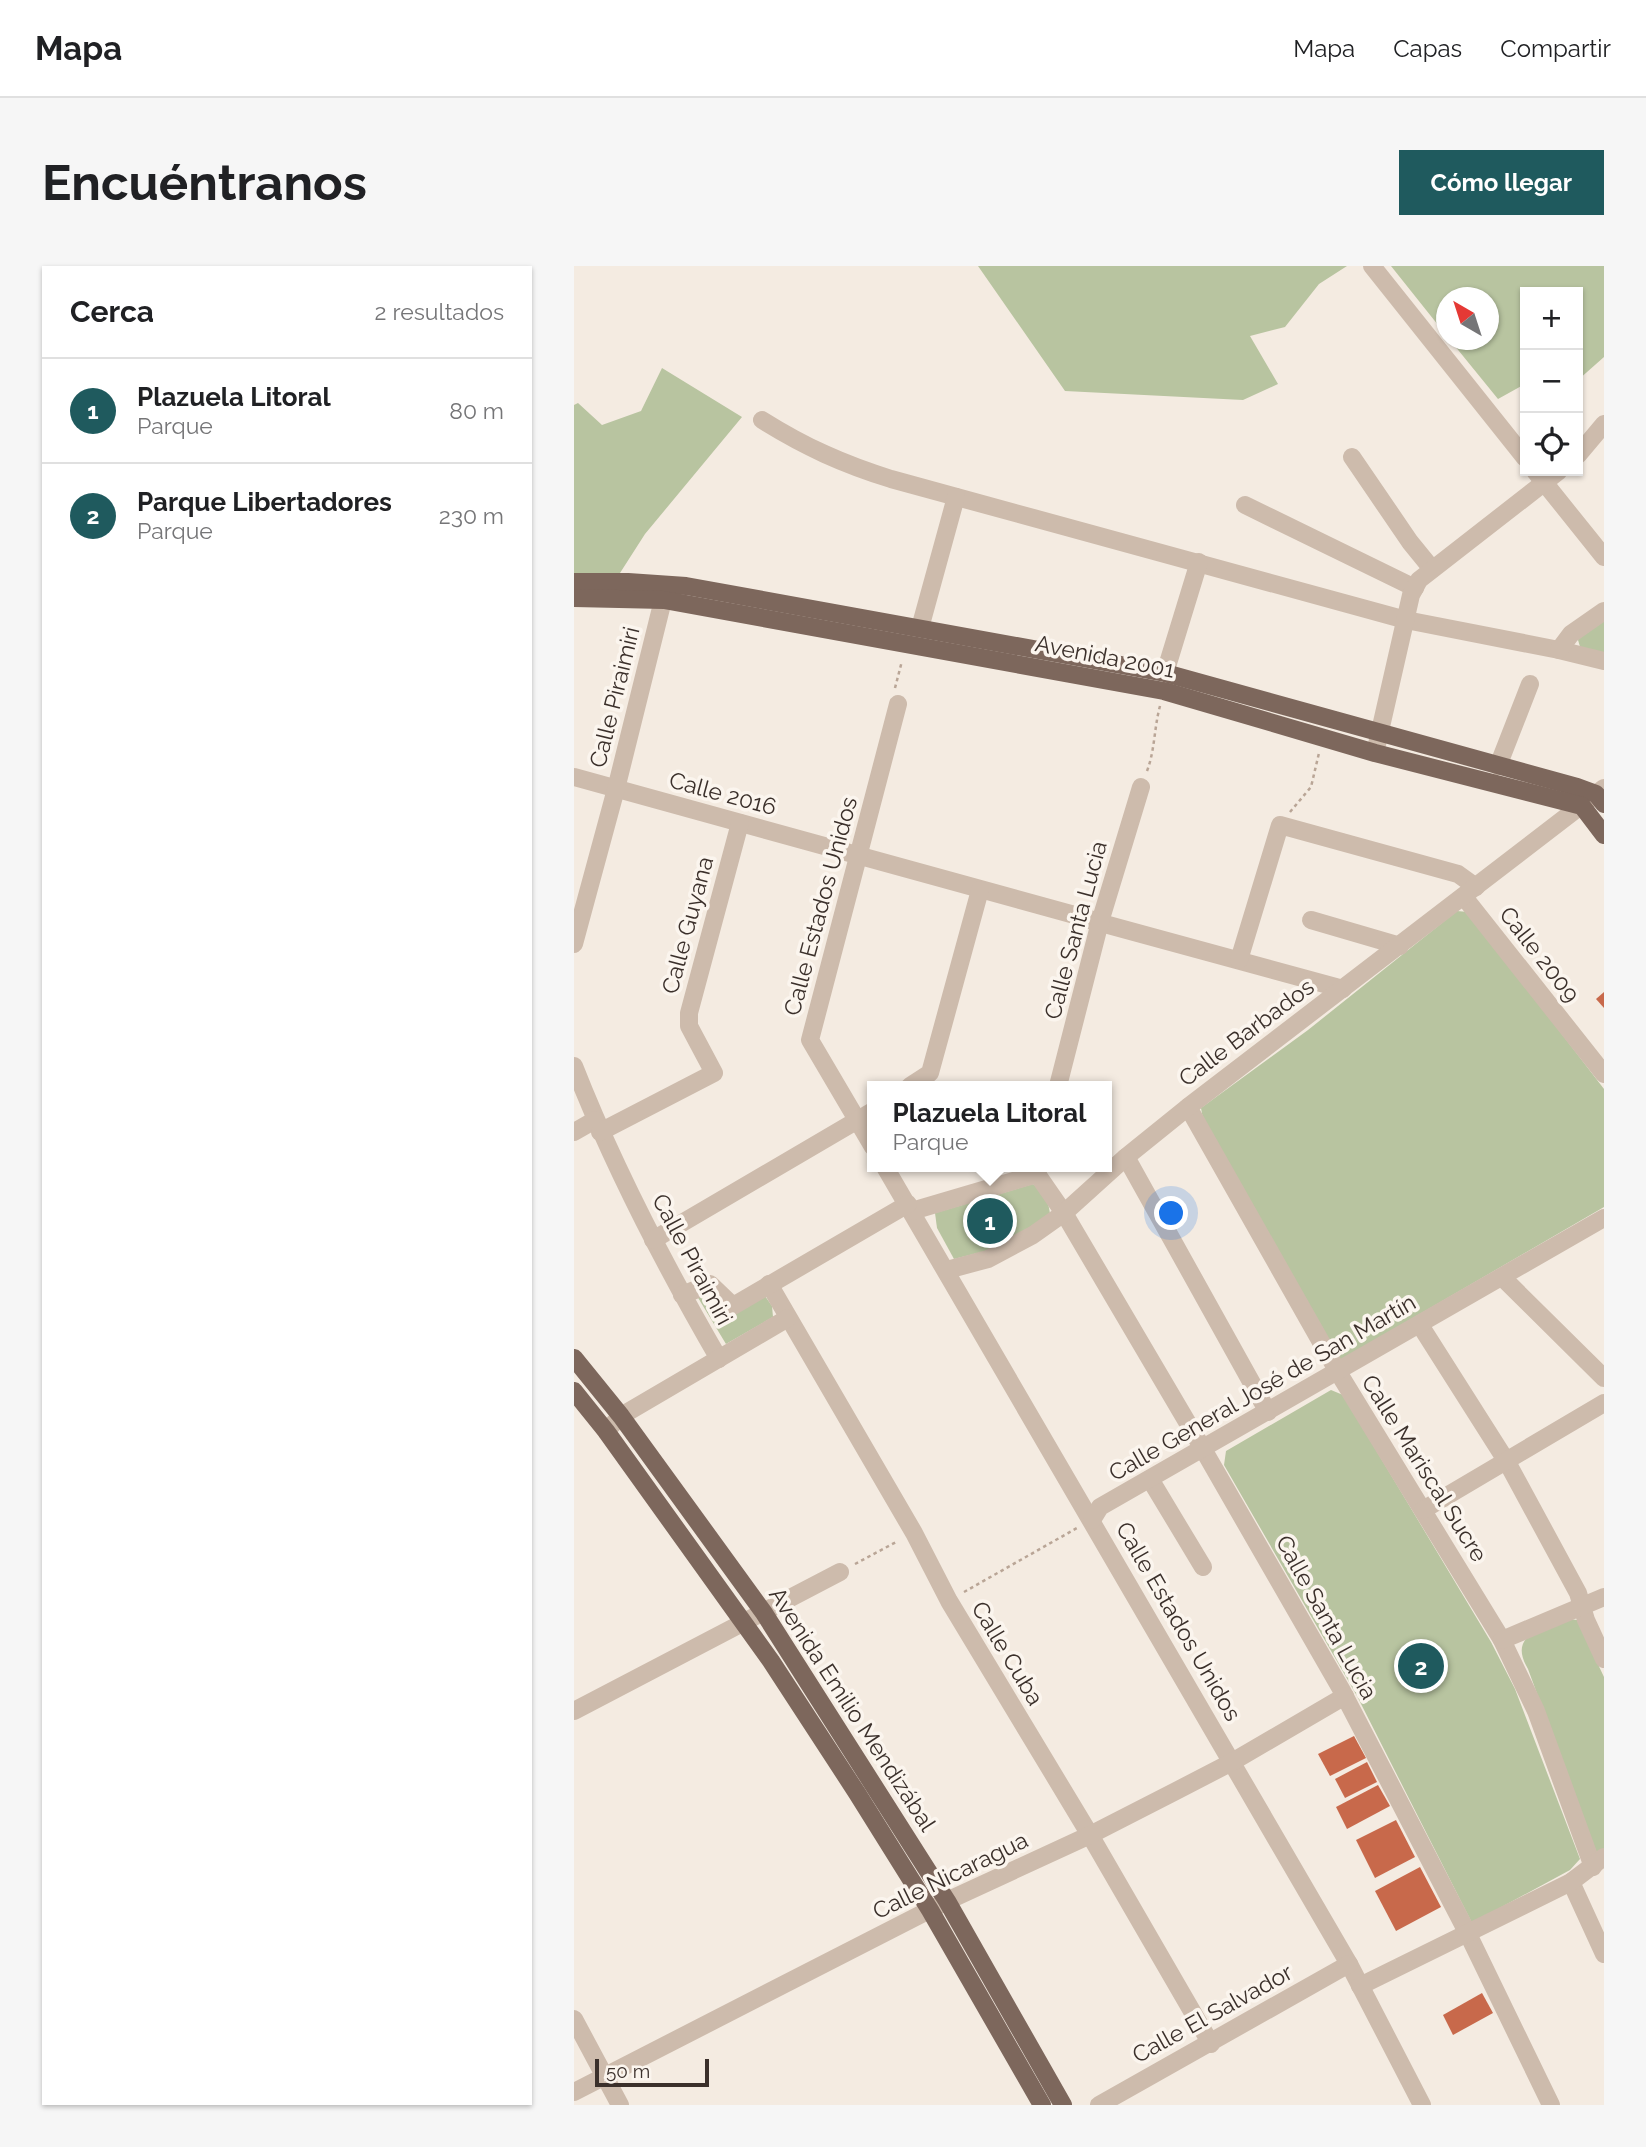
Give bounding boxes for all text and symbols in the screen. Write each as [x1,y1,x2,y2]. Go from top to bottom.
text: Mapa [35,29,122,68]
text: Mapa [1293,34,1355,63]
text: Capas [1393,34,1462,63]
text: Compartir [1500,34,1611,63]
button: Cómo llegar [1399,150,1604,215]
text: Encuéntranos [42,154,367,211]
north arrow [1436,287,1499,350]
map controls [1520,287,1583,476]
button: + [1520,287,1583,350]
text: Cerca [70,294,154,329]
text: 2 resultados [375,298,504,325]
button: − [1520,350,1583,413]
text: Plazuela Litoral [137,382,331,412]
text: 1 [87,397,99,424]
text: 80 m [449,397,504,424]
text: Parque [137,412,213,439]
button: locate [1520,413,1583,476]
text: Parque Libertadores [137,487,392,517]
text: 2 [87,502,99,529]
text: 230 m [439,502,504,529]
text: Parque [137,517,213,544]
street label: Calle Piraimiri [583,624,645,770]
street label: Avenida 2001 [1033,629,1177,683]
street label: Calle 2016 [666,766,780,820]
street label: Calle Estados Unidos [778,794,862,1018]
street label: Calle Santa Lucia [1038,838,1112,1022]
street label: Calle Guyana [656,853,718,997]
street label: Calle 2009 [1494,901,1586,1007]
street label: Calle Barbados [1173,972,1319,1092]
popup [867,1081,1112,1172]
text: Plazuela Litoral [893,1098,1086,1128]
text: Parque [893,1128,968,1155]
street label: Calle Piraimiri [647,1189,739,1329]
pin: 1 [967,1195,1013,1247]
your location [1154,1196,1188,1230]
street label: Calle General José de San Martín [1104,1288,1420,1486]
street label: Calle Mariscal Sucre [1357,1370,1493,1566]
street label: Calle Estados Unidos [1111,1517,1247,1725]
street label: Calle Santa Lucia [1271,1530,1383,1704]
street label: Avenida Emilio Mendizábal [764,1582,942,1837]
street label: Calle Cuba [966,1596,1050,1710]
pin: 2 [1398,1640,1444,1692]
street label: Calle Nicaragua [868,1826,1032,1924]
street label: Calle El Salvador [1127,1958,1297,2068]
scale bar [595,2056,709,2088]
text: 50 m [606,2060,650,2082]

